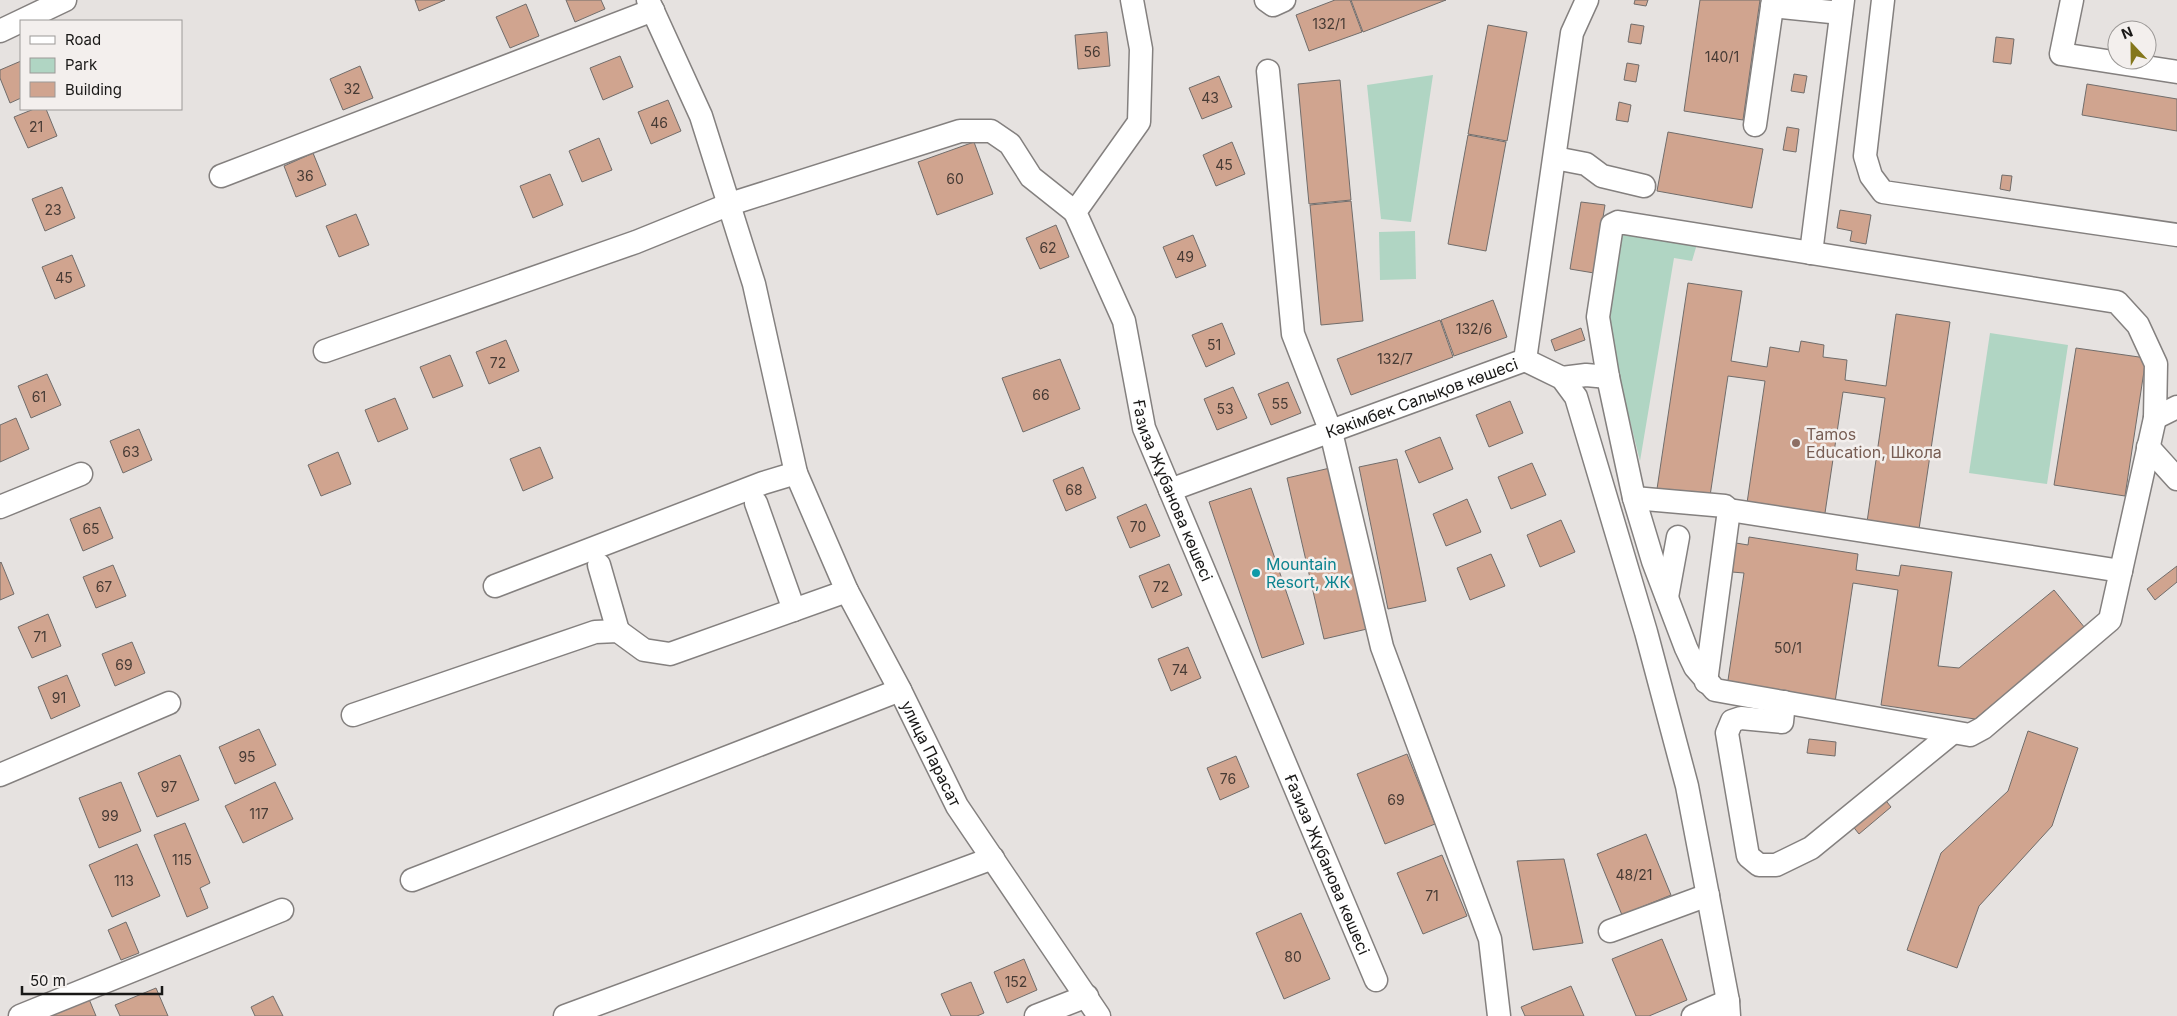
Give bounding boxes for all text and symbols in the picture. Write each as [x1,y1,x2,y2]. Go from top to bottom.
house number: 132/1 [1312,15,1346,32]
legend [20,20,182,110]
north arrow [2107,20,2157,70]
text: N [2119,23,2135,42]
text: Road [65,30,101,49]
house number: 56 [1083,43,1101,60]
house number: 140/1 [1705,48,1739,65]
text: Park [65,55,98,74]
text: Building [65,80,122,99]
house number: 32 [343,80,361,97]
house number: 43 [1201,89,1219,106]
house number: 46 [650,114,668,131]
house number: 21 [29,118,43,135]
house number: 45 [1215,156,1233,173]
house number: 36 [296,167,314,184]
house number: 60 [946,170,964,187]
house number: 23 [44,201,62,218]
house number: 62 [1039,239,1057,256]
house number: 49 [1176,248,1194,265]
house number: 45 [55,269,73,286]
house number: 132/6 [1456,320,1492,337]
house number: 51 [1207,336,1221,353]
house number: 132/7 [1377,350,1413,367]
house number: 72 [490,354,506,371]
street label: Кәкімбек Салықов көшесі [1323,354,1520,442]
house number: 66 [1032,386,1050,403]
house number: 61 [32,388,46,405]
house number: 55 [1271,395,1289,412]
street label: Ғазиза Жұбанова көшесі [1129,397,1217,584]
house number: 53 [1216,400,1234,417]
place label: Tamos Education, Школа [1806,424,1942,462]
marker: Tamos Education, Школа [1790,437,1802,449]
house number: 63 [122,443,140,460]
house number: 68 [1065,481,1083,498]
house number: 70 [1130,518,1146,535]
house number: 65 [82,520,100,537]
place label: Mountain Resort, ЖК [1266,554,1350,592]
marker: Mountain Resort, ЖК [1250,567,1262,579]
house number: 67 [96,578,112,595]
house number: 72 [1153,578,1169,595]
house number: 71 [33,628,47,645]
house number: 50/1 [1774,639,1802,656]
house number: 69 [115,656,133,673]
house number: 74 [1172,661,1188,678]
house number: 91 [52,689,66,706]
street label: улица Парасат [897,697,966,810]
house number: 95 [238,748,256,765]
house number: 76 [1220,770,1236,787]
street label: Ғазиза Жұбанова көшесі [1280,770,1374,958]
house number: 97 [161,778,177,795]
house number: 69 [1387,791,1405,808]
house number: 117 [249,805,269,822]
house number: 99 [101,807,119,824]
house number: 115 [172,851,192,868]
house number: 48/21 [1616,866,1652,883]
house number: 113 [114,872,134,889]
house number: 71 [1425,887,1439,904]
house number: 80 [1284,948,1302,965]
scale bar [22,964,162,996]
text: 50 m [30,971,66,990]
house number: 152 [1005,973,1027,990]

